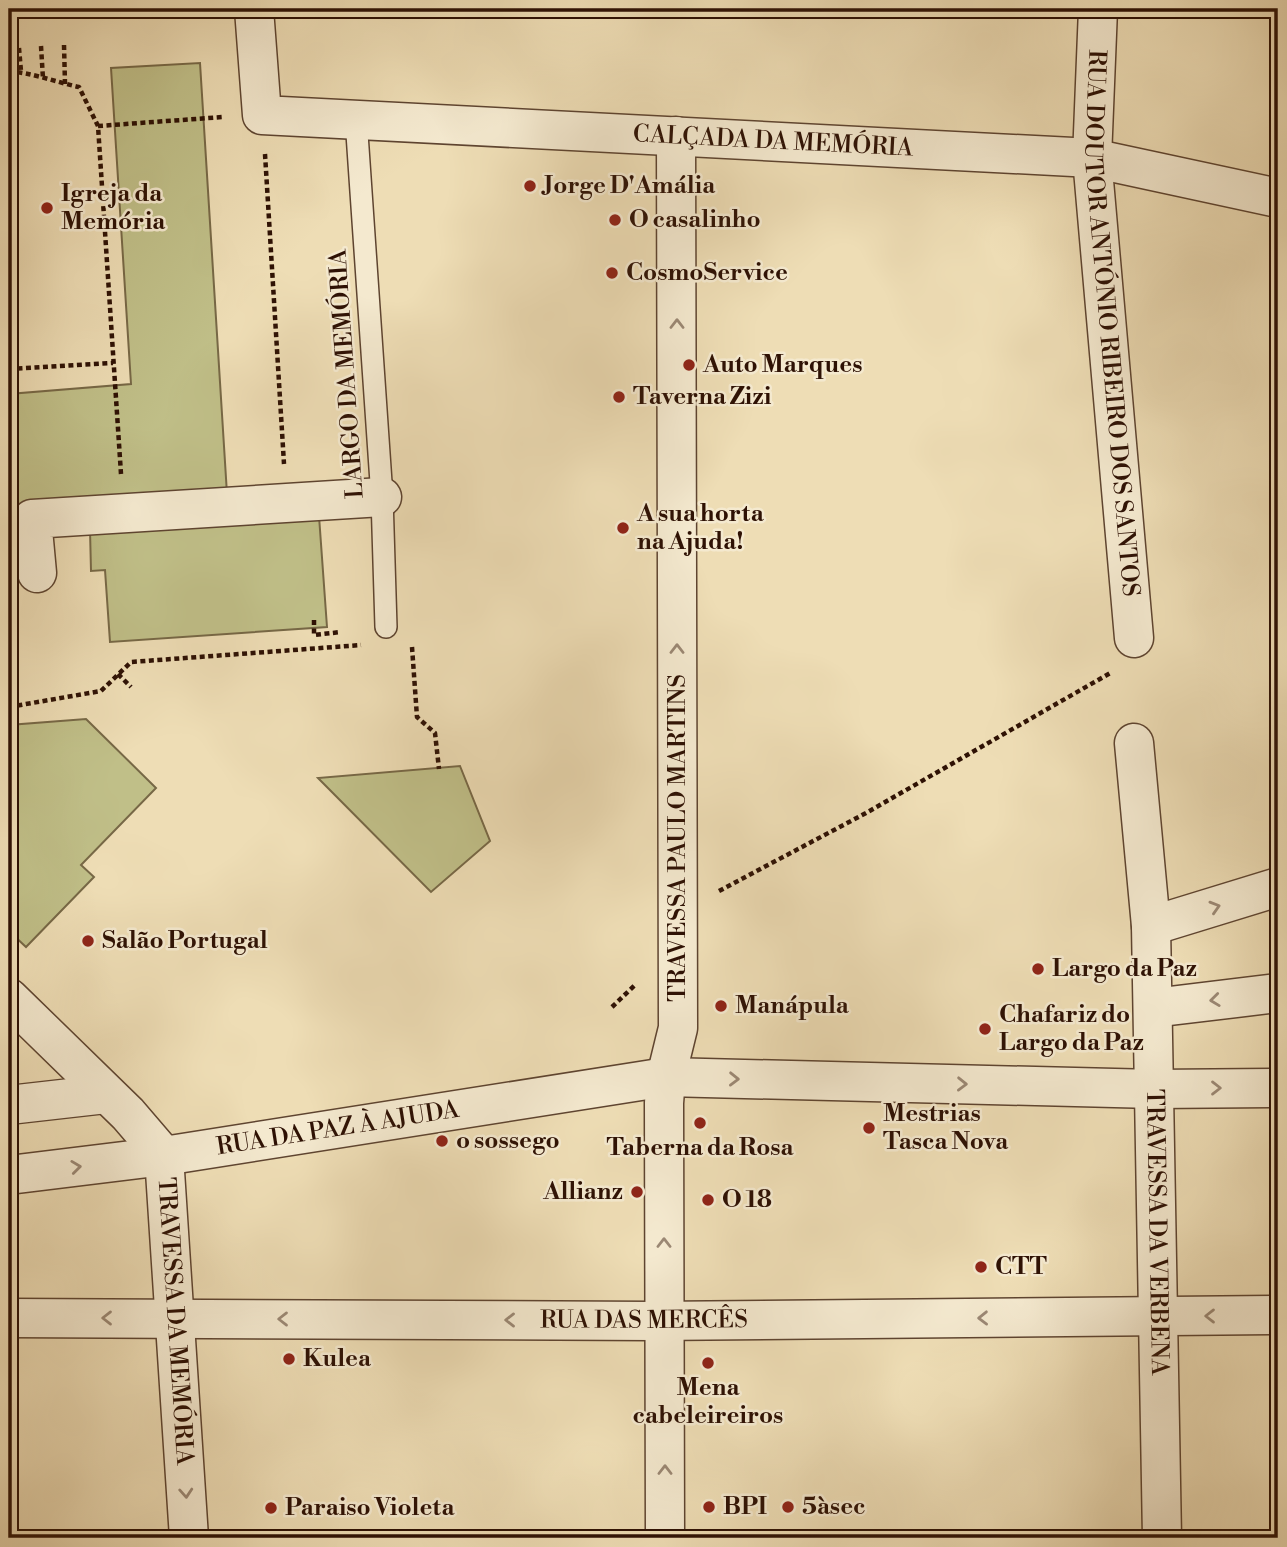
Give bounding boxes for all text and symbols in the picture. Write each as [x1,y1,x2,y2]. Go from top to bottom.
street label: RUA DOUTOR ANTÓNIO RIBEIRO DOS SANTOS [1077,49,1145,598]
street label: CALÇADA DA MEMÓRIA [632,119,914,164]
place label: Jorge D'Amália [541,171,716,201]
marker: Jorge D'Amália [522,178,538,194]
place label: Igreja da Memória [61,179,166,237]
marker: Igreja da Memória [39,200,55,216]
place label: O casalinho [629,205,761,235]
marker: O casalinho [607,212,623,228]
street label: LARGO DA MEMÓRIA [321,248,371,500]
place label: CosmoService [626,258,788,288]
marker: CosmoService [604,265,620,281]
one-way arrow [669,318,685,328]
place label: Auto Marques [702,350,862,380]
marker: Auto Marques [681,357,697,373]
place label: Taverna Zizi [633,382,772,412]
marker: Taverna Zizi [611,389,627,405]
place label: A sua horta na Ajuda! [636,499,765,557]
marker: A sua horta na Ajuda! [615,520,631,536]
one-way arrow [669,643,685,654]
street label: TRAVESSA PAULO MARTINS [663,674,693,1002]
one-way arrow [1208,900,1220,915]
place label: Salão Portugal [102,926,268,956]
marker: Salão Portugal [80,933,96,949]
place label: Largo da Paz [1052,954,1197,984]
marker: Largo da Paz [1030,961,1046,977]
place label: Manápula [735,991,850,1021]
one-way arrow [1210,993,1221,1008]
marker: Manápula [713,998,729,1014]
place label: Chafariz do Largo da Paz [999,1000,1144,1058]
marker: Chafariz do Largo da Paz [977,1021,993,1037]
one-way arrow [729,1071,740,1086]
one-way arrow [957,1076,968,1092]
one-way arrow [1211,1080,1222,1096]
street label: TRAVESSA DA VERBENA [1139,1089,1174,1376]
street label: RUA DA PAZ À AJUDA [214,1095,462,1163]
place label: Mestrias Tasca Nova [883,1099,1009,1157]
marker: Taberna da Rosa [692,1115,708,1131]
marker: Mestrias Tasca Nova [861,1120,877,1136]
place label: o sossego [456,1126,560,1156]
marker: o sossego [434,1133,450,1149]
place label: Taberna da Rosa [606,1133,795,1163]
one-way arrow [71,1159,82,1174]
street label: TRAVESSA DA MEMÓRIA [150,1176,199,1467]
place label: Allianz [542,1177,623,1207]
marker: Allianz [629,1184,645,1200]
place label: O 18 [722,1185,772,1215]
marker: O 18 [700,1192,716,1208]
one-way arrow [656,1237,672,1247]
place label: CTT [995,1252,1047,1282]
marker: CTT [973,1259,989,1275]
street label: RUA DAS MERCÊS [540,1304,748,1336]
one-way arrow [1204,1308,1215,1324]
one-way arrow [101,1310,112,1326]
one-way arrow [977,1310,987,1326]
one-way arrow [277,1311,287,1327]
one-way arrow [504,1312,515,1328]
place label: Kulea [303,1344,372,1374]
marker: Kulea [281,1351,297,1367]
marker: Mena cabeleireiros [700,1355,716,1371]
place label: Mena cabeleireiros [633,1373,783,1431]
one-way arrow [657,1464,673,1475]
one-way arrow [178,1488,193,1499]
place label: BPI [723,1492,767,1522]
place label: 5àsec [802,1492,866,1522]
place label: Paraiso Violeta [285,1493,455,1523]
marker: BPI [701,1499,717,1515]
marker: 5àsec [780,1499,796,1515]
marker: Paraiso Violeta [263,1500,279,1516]

